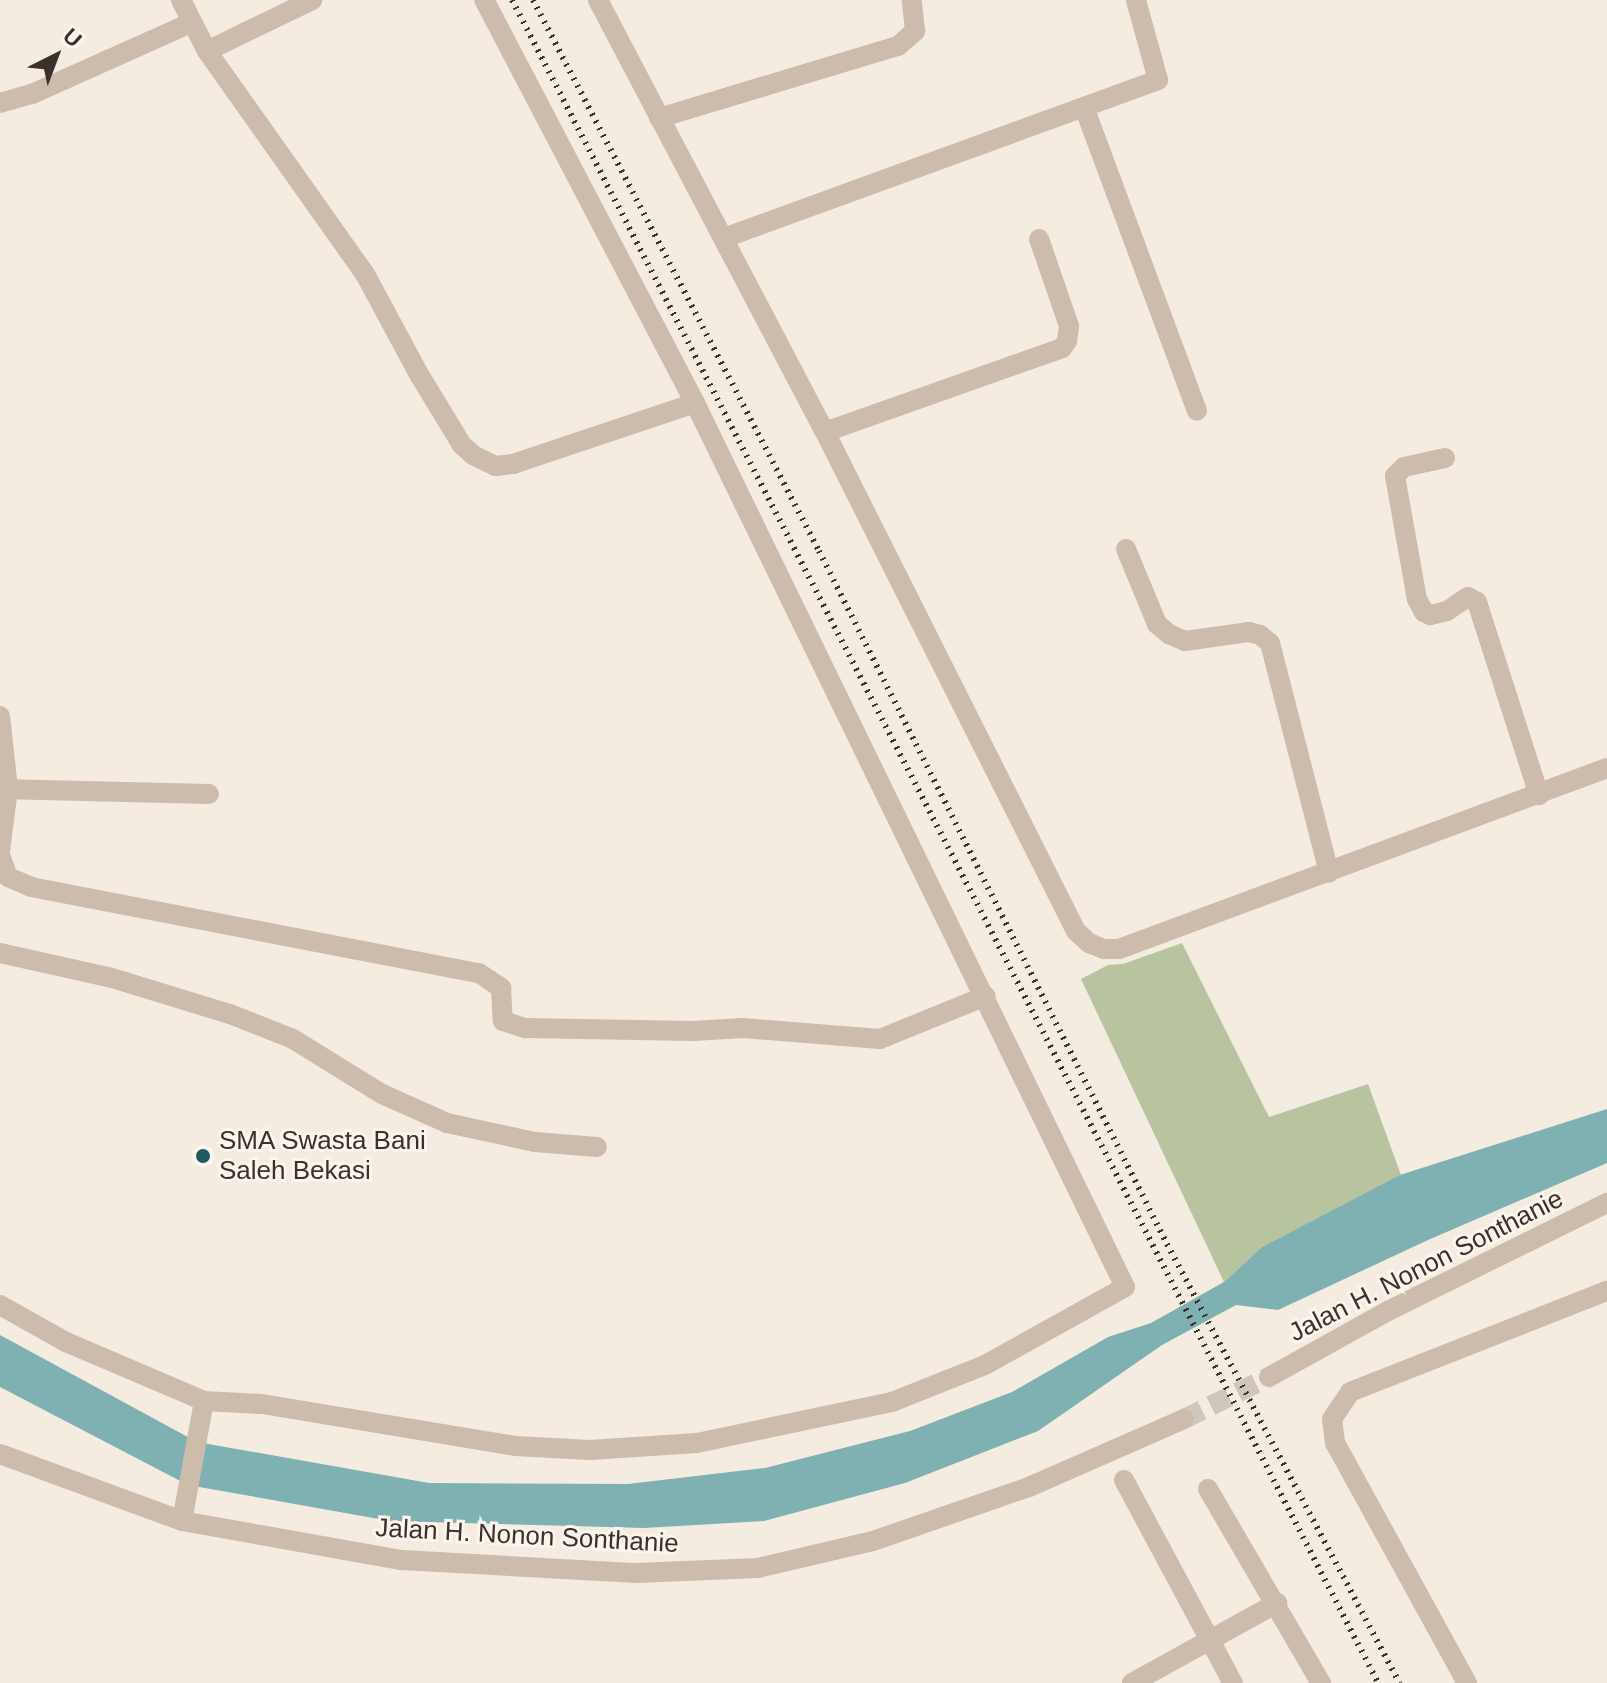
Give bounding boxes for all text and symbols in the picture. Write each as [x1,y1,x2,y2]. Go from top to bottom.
north arrow [16,16,96,96]
text: U [58,23,87,52]
place label: SMA Swasta Bani Saleh Bekasi [219,1125,427,1186]
marker: SMA Swasta Bani Saleh Bekasi [194,1147,212,1165]
street label: Jalan H. Nonon Sonthanie [1284,1183,1568,1349]
street label: Jalan H. Nonon Sonthanie [375,1512,679,1560]

